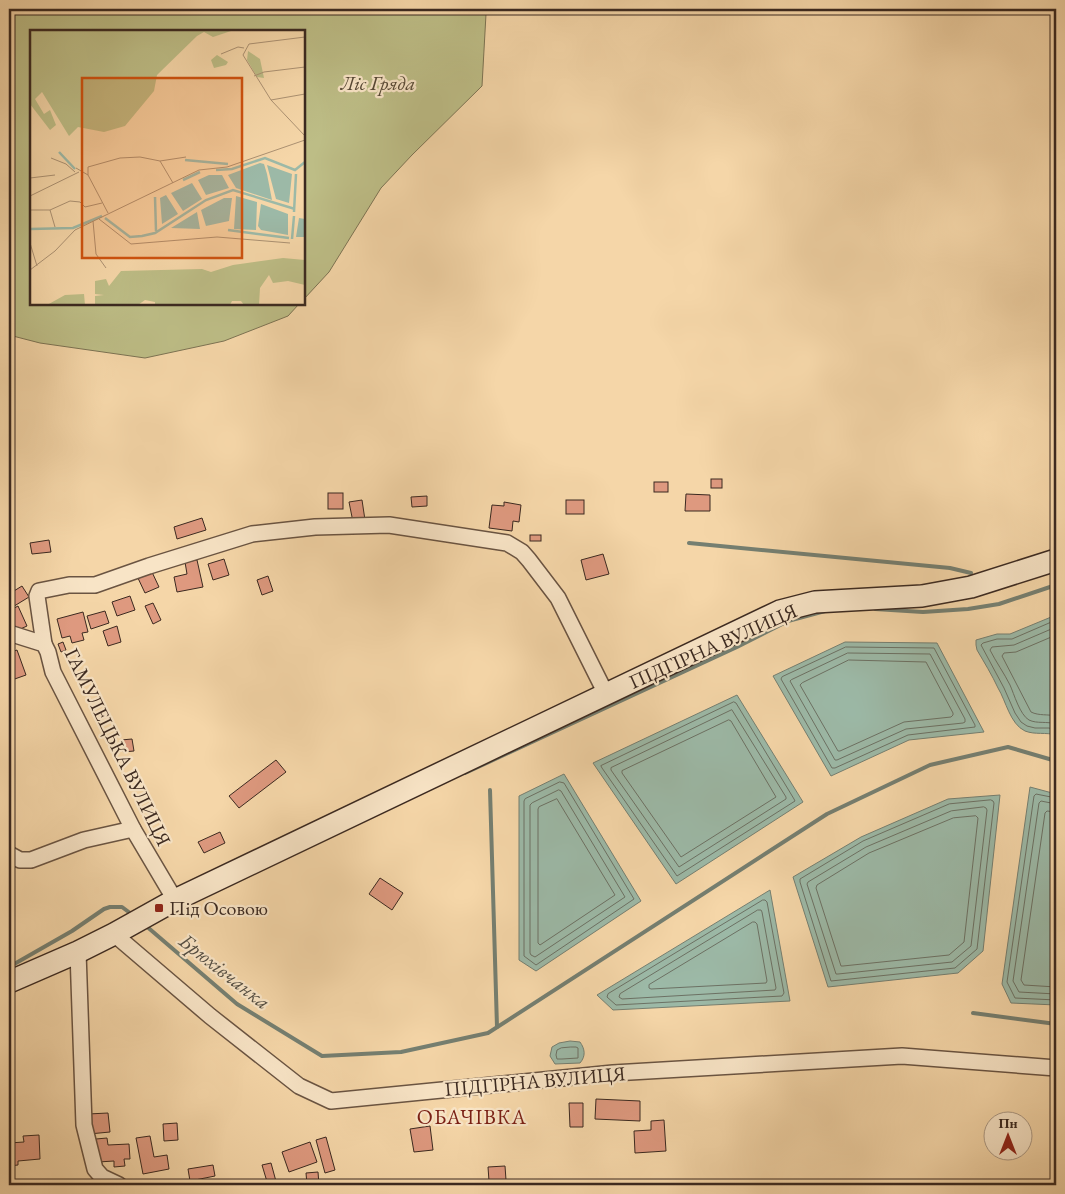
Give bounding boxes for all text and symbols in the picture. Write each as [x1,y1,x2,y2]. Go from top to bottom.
inset map [30,30,305,305]
park label: Ліс Гряда [340,70,415,96]
street label: ПІДГІРНА ВУЛИЦЯ [625,597,801,695]
street label: ГАМУЛЕЦЬКА ВУЛИЦЯ [59,644,177,850]
place label: Під Осовою [169,895,268,921]
marker: Під Осовою [153,902,165,914]
water label: Брюхівчанка [173,926,276,1015]
street label: ПІДГІРНА ВУЛИЦЯ [443,1060,627,1102]
district label: ОБАЧІВКА [417,1103,527,1130]
north arrow [982,1112,1032,1162]
text: Пн [998,1114,1018,1132]

